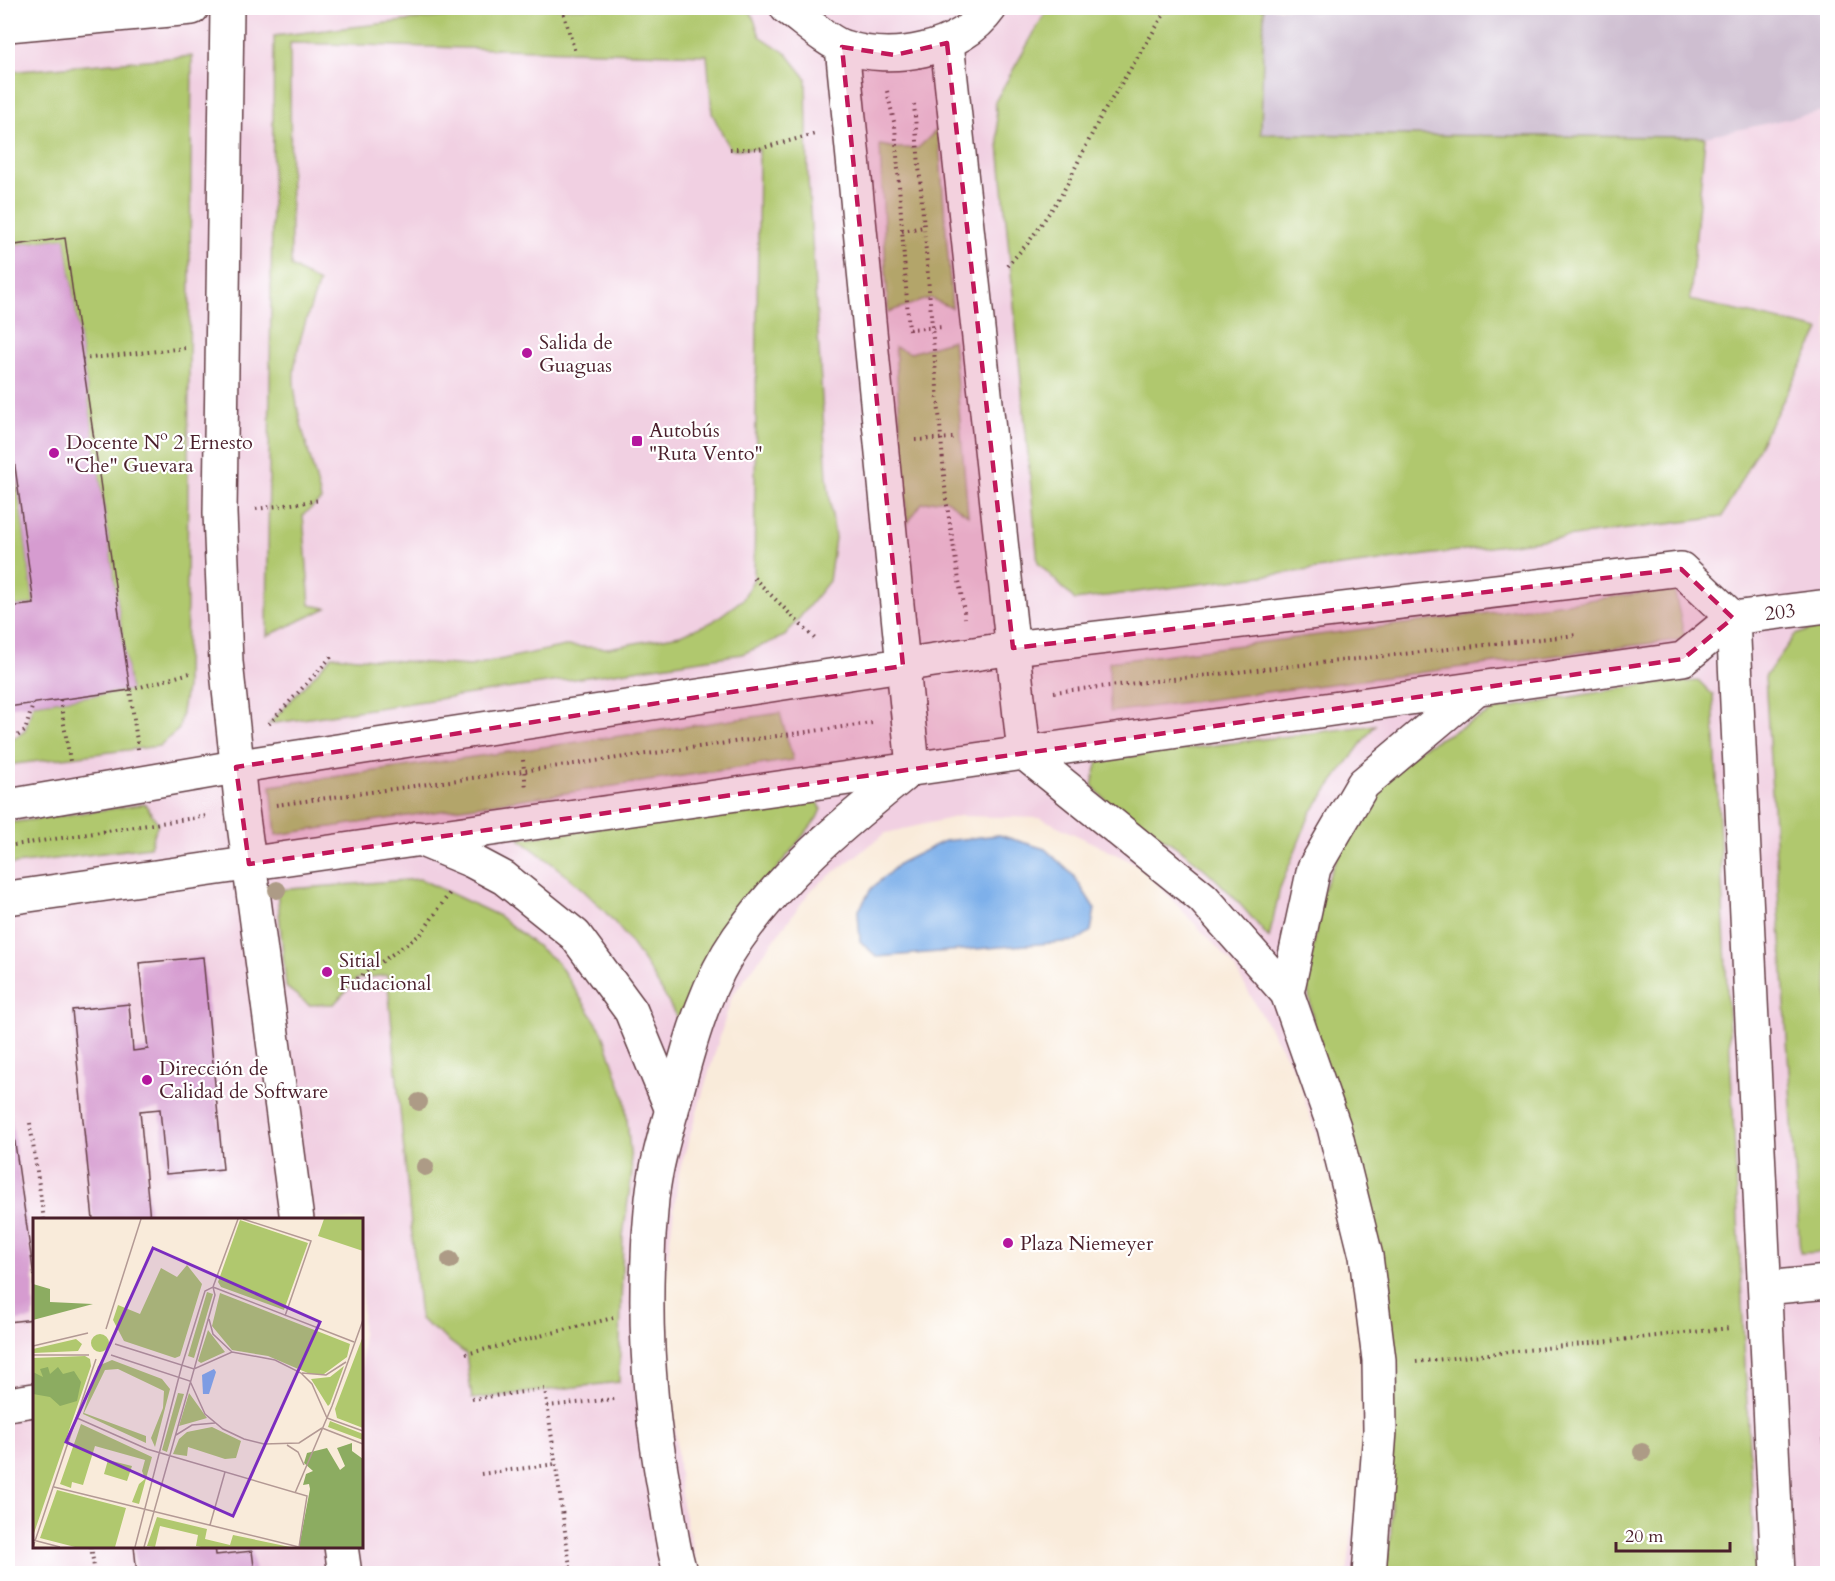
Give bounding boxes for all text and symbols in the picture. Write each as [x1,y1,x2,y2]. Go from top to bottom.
place label: Salida de Guaguas [539,329,613,379]
marker: Salida de Guaguas [520,346,534,360]
place label: Autobús "Ruta Vento" [649,417,763,467]
place label: Docente Nº 2 Ernesto "Che" Guevara [66,429,253,479]
marker: Autobús "Ruta Vento" [630,434,644,448]
marker: Docente Nº 2 Ernesto "Che" Guevara [47,446,61,460]
street label: 203 [1763,597,1797,627]
place label: Sitial Fudacional [339,947,431,997]
marker: Sitial Fudacional [320,965,334,979]
place label: Dirección de Calidad de Software [159,1055,328,1105]
marker: Dirección de Calidad de Software [140,1073,154,1087]
inset map [33,1218,363,1548]
place label: Plaza Niemeyer [1020,1230,1154,1257]
marker: Plaza Niemeyer [1001,1236,1015,1250]
scale bar [1616,1515,1730,1553]
text: 20 m [1625,1524,1664,1549]

